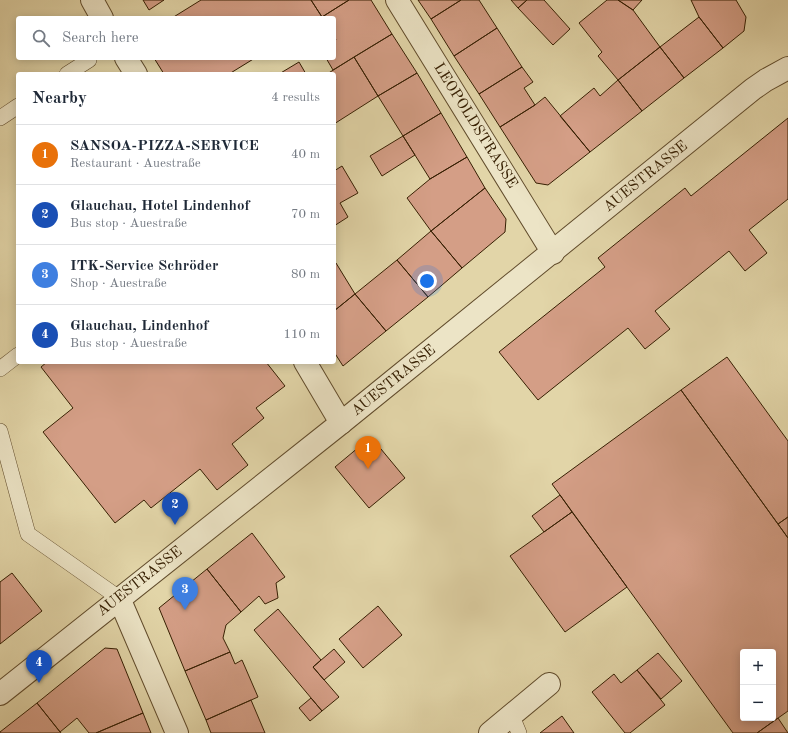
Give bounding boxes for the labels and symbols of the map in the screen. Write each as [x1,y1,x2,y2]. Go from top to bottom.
street label: LEOPOLDSTRASSE [430,61,520,191]
street label: AUESTRASSE [601,139,691,215]
your location [417,271,437,291]
street label: AUESTRASSE [349,343,439,419]
pin: 1 [355,436,381,469]
pin: 2 [162,492,188,525]
street label: AUESTRASSE [95,544,185,620]
pin: 3 [172,577,198,610]
pin: 4 [26,650,52,683]

